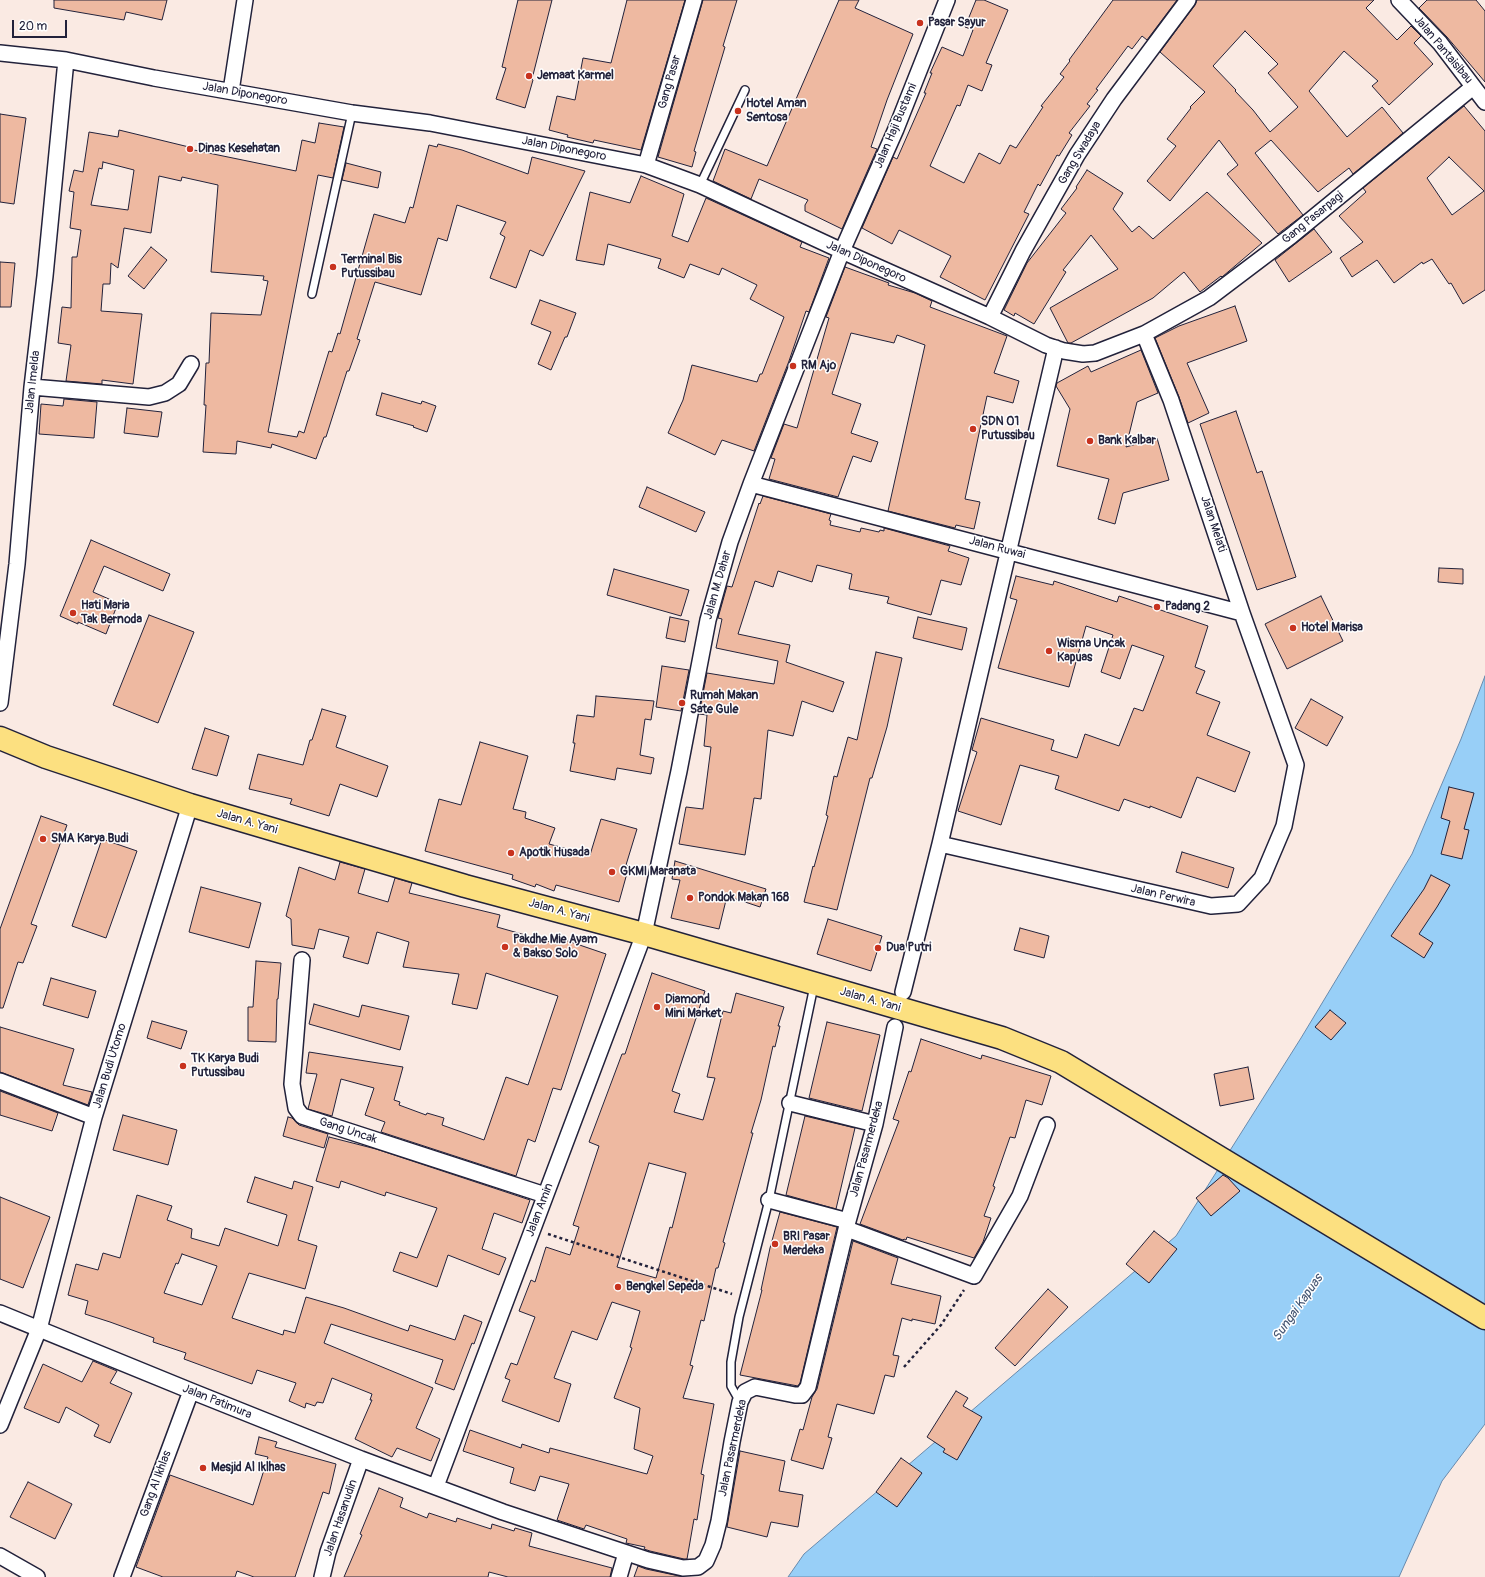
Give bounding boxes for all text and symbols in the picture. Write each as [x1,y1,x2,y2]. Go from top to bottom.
scale bar [14,12,69,38]
street label: Jalan Pantaisibau [1410,13,1476,87]
place label: Pasar Sayur [928,16,986,30]
marker: Pasar Sayur [915,18,925,28]
text: 20 m [19,19,47,34]
street label: Gang Pasar [655,53,685,111]
place label: Jemaat Karmel [537,69,614,83]
marker: Jemaat Karmel [524,71,534,81]
street label: Jalan Diponegoro [201,79,289,109]
street label: Jalan Haji Bustami [872,81,920,171]
place label: Hotel Aman Sentosa [746,97,806,125]
marker: Hotel Aman Sentosa [733,106,743,116]
street label: Gang Swadaya [1055,119,1105,187]
street label: Jalan Diponegoro [520,134,608,164]
place label: Dinas Kesehatan [198,142,280,156]
marker: Dinas Kesehatan [185,144,195,154]
street label: Gang Pasarpagi [1279,189,1347,247]
street label: Jalan Diponegoro [824,238,908,286]
place label: Terminal Bis Putussibau [341,253,402,281]
marker: Terminal Bis Putussibau [328,262,338,272]
street label: Jalan Imelda [23,350,43,414]
place label: RM Ajo [801,359,836,373]
marker: RM Ajo [788,361,798,371]
place label: SDN 01 Putussibau [981,415,1035,443]
marker: SDN 01 Putussibau [968,424,978,434]
place label: Bank Kalbar [1098,434,1156,448]
marker: Bank Kalbar [1085,436,1095,446]
street label: Jalan Melati [1197,494,1229,554]
street label: Jalan Ruwai [967,534,1027,562]
street label: Jalan M. Dahar [701,549,735,621]
place label: Hati Maria Tak Bernoda [81,599,142,627]
place label: Padang 2 [1165,600,1210,614]
marker: Padang 2 [1152,602,1162,612]
marker: Hati Maria Tak Bernoda [68,608,78,618]
place label: Hotel Marisa [1301,621,1363,635]
marker: Hotel Marisa [1288,623,1298,633]
place label: Wisma Uncak Kapuas [1057,637,1125,665]
marker: Wisma Uncak Kapuas [1044,646,1054,656]
place label: Rumah Makan Sate Gule [690,689,758,717]
marker: Rumah Makan Sate Gule [677,698,687,708]
street label: Jalan A. Yani [215,806,279,838]
place label: SMA Karya Budi [51,832,128,846]
marker: SMA Karya Budi [38,834,48,844]
place label: Apotik Husada [519,846,590,860]
marker: Apotik Husada [506,848,516,858]
place label: GKMI Maranata [620,865,696,879]
marker: GKMI Maranata [607,867,617,877]
street label: Jalan Perwira [1129,882,1197,910]
place label: Pondok Makan 168 [698,891,789,905]
marker: Pondok Makan 168 [685,893,695,903]
street label: Jalan A. Yani [527,896,591,926]
place label: Pakdhe Mie Ayam & Bakso Solo [513,933,598,961]
place label: Dua Putri [886,941,931,955]
marker: Pakdhe Mie Ayam & Bakso Solo [500,942,510,952]
marker: Dua Putri [873,943,883,953]
street label: Jalan A. Yani [838,984,902,1016]
place label: Diamond Mini Market [665,993,721,1021]
marker: Diamond Mini Market [652,1002,662,1012]
street label: Jalan Budi Utomo [90,1022,130,1110]
place label: TK Karya Budi Putussibau [191,1052,259,1080]
marker: TK Karya Budi Putussibau [178,1061,188,1071]
street label: Jalan Pasarmerdeka [847,1099,887,1199]
street label: Gang Uncak [317,1115,379,1147]
street label: Jalan Amin [523,1181,557,1239]
place label: BRI Pasar Merdeka [783,1230,830,1258]
marker: BRI Pasar Merdeka [770,1239,780,1249]
water label: Sungai Kapuas [1269,1272,1327,1344]
place label: Bengkel Sepeda [626,1280,704,1294]
marker: Bengkel Sepeda [613,1282,623,1292]
street label: Jalan Patimura [180,1382,254,1422]
street label: Jalan Pasarmerdeka [716,1398,750,1498]
street label: Gang Al Ikhlas [137,1449,175,1519]
place label: Mesjid Al Iklhas [211,1461,285,1475]
marker: Mesjid Al Iklhas [198,1463,208,1473]
street label: Jalan Hasanudin [321,1478,361,1558]

